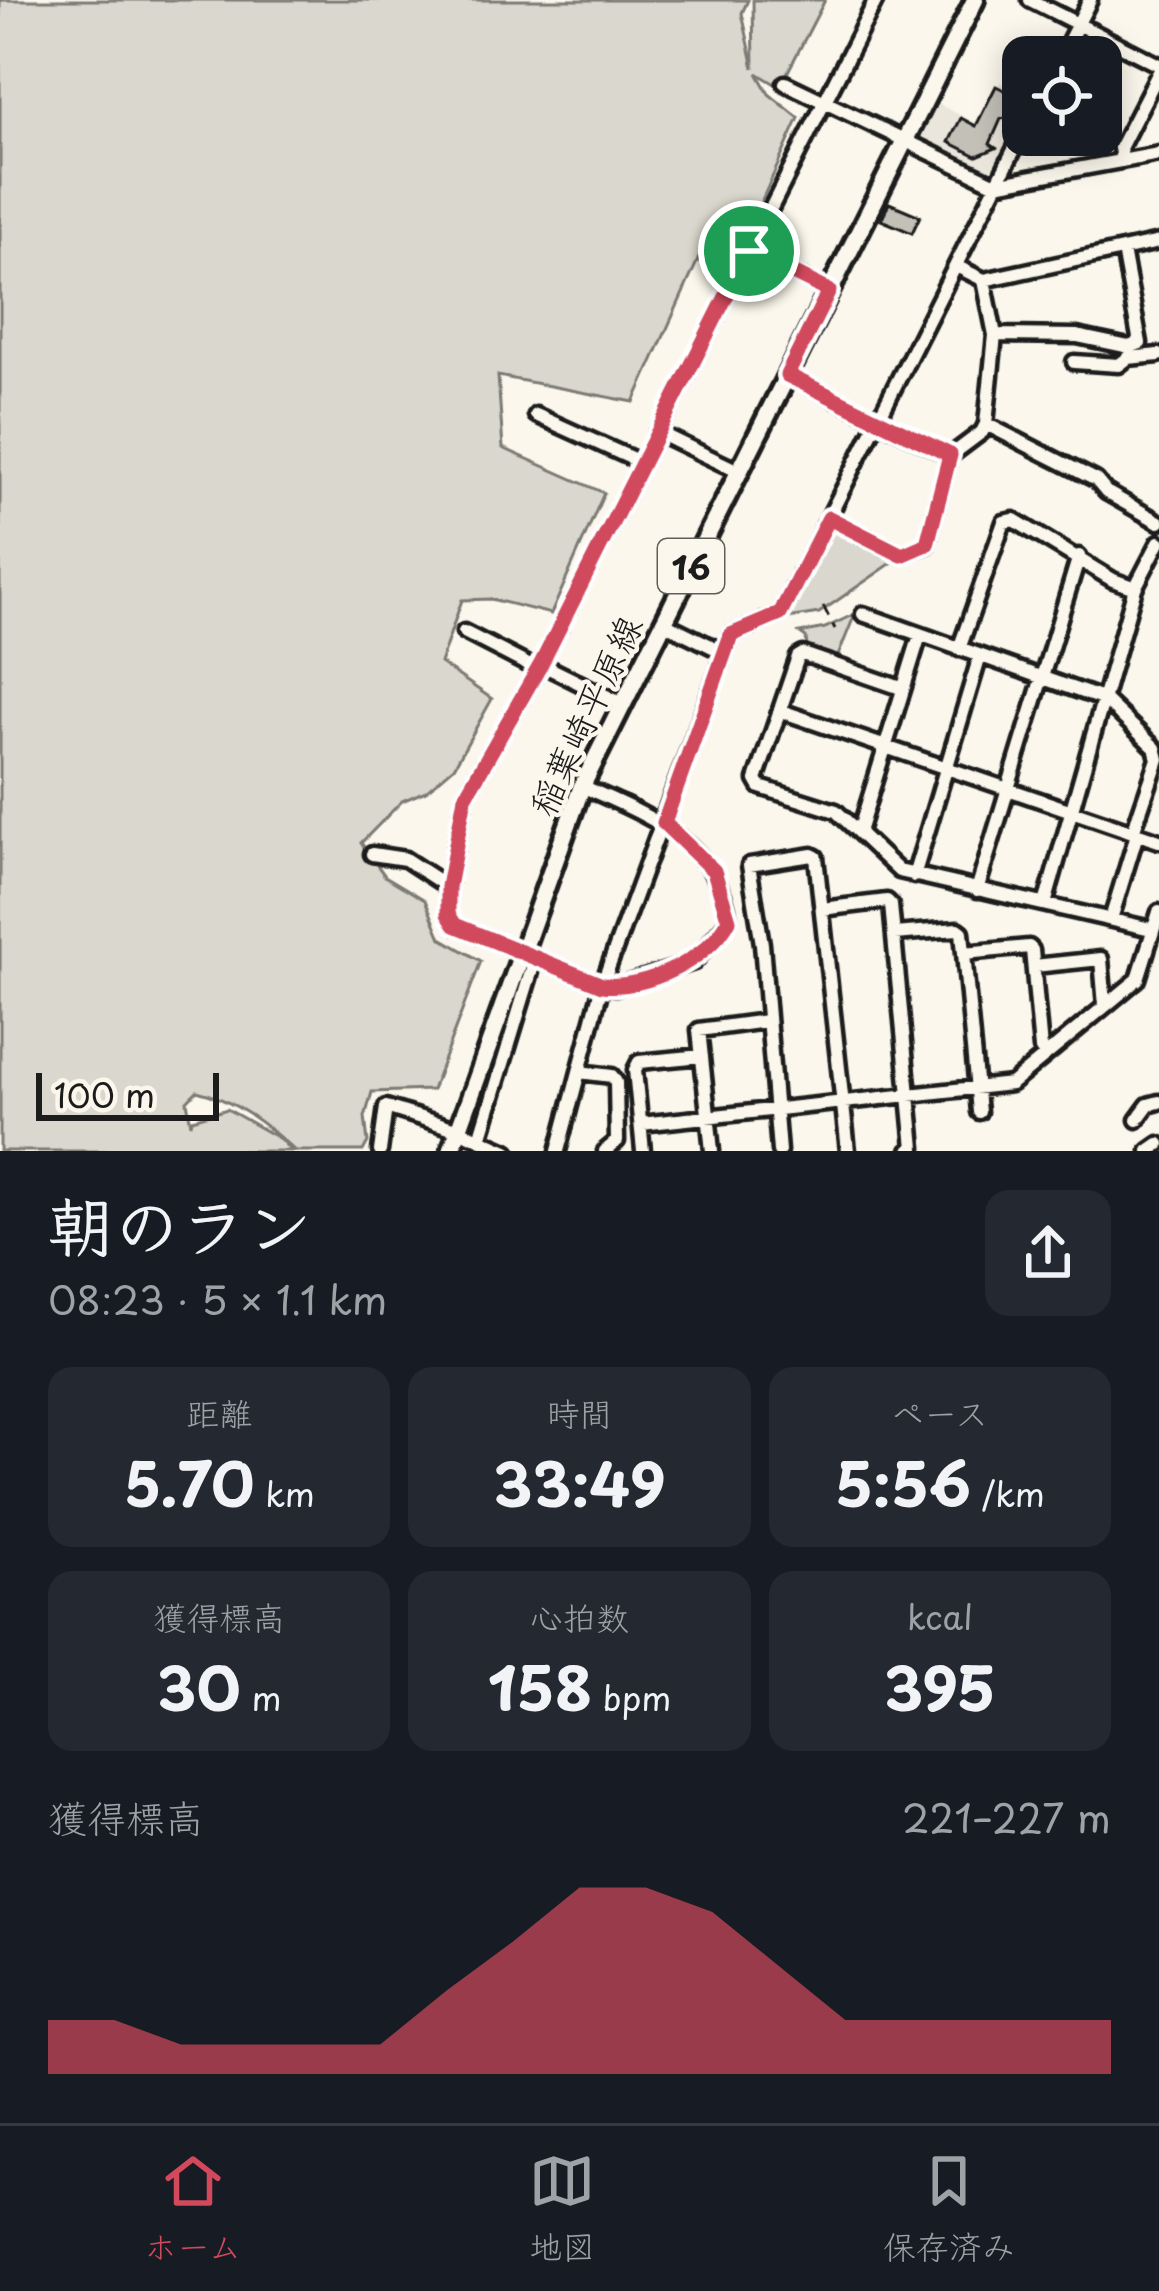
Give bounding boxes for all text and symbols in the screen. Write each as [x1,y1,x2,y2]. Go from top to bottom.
map controls [1002,36,1122,156]
button: locate [1002,36,1122,156]
pin [698,200,800,302]
icon: arrive [716,218,782,284]
road number: 16 [658,539,724,593]
street label: 稲葉崎平原線 [514,606,654,824]
scale bar [36,1067,219,1120]
text: 100 m [54,1069,155,1119]
text: 朝のラン [48,1174,312,1273]
button: share [985,1190,1111,1316]
text: 08:23 · 5 × 1.1 km [48,1269,387,1328]
text: 距離 [186,1387,252,1437]
text: 時間 [546,1387,612,1437]
text: ペース [891,1387,988,1437]
text: 5.70 [123,1437,255,1527]
text: 33:49 [493,1437,666,1527]
text: 5:56 [835,1437,971,1527]
text: km [255,1468,315,1518]
text: /km [971,1468,1045,1518]
text: 獲得標高 [153,1591,285,1641]
text: 心拍数 [530,1591,629,1641]
text: kcal [907,1591,973,1641]
text: 30 [157,1641,241,1731]
text: 158 [488,1641,592,1731]
text: 395 [884,1641,996,1731]
text: m [241,1672,281,1722]
text: bpm [592,1672,671,1722]
text: 獲得標高 [48,1787,204,1846]
text: 221–227 m [902,1787,1111,1846]
tab: ホーム [144,2148,242,2270]
tab: 地図 [529,2148,595,2270]
tab: 保存済み [883,2148,1015,2270]

